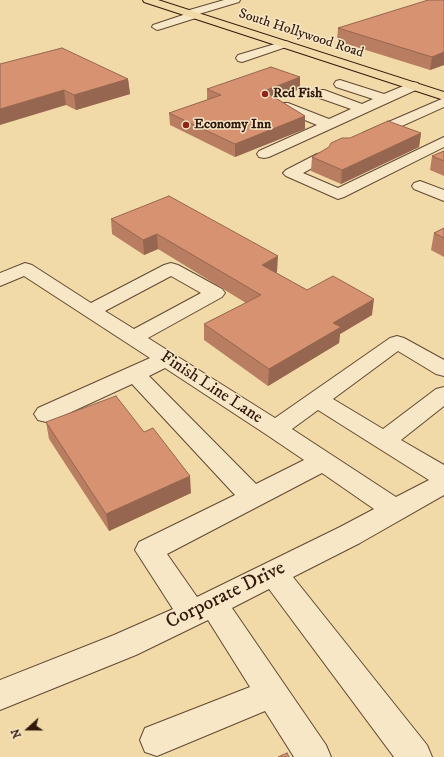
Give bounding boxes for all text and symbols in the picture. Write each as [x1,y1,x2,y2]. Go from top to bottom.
street label: South Hollywood Road [236,6,366,62]
place label: Red Fish [273,86,322,102]
marker: Red Fish [260,89,270,99]
place label: Economy Inn [194,117,271,133]
marker: Economy Inn [181,120,191,130]
street label: Finish Line Lane [156,347,266,429]
street label: Corporate Drive [163,557,289,635]
north arrow [8,709,48,749]
text: N [9,727,25,740]

